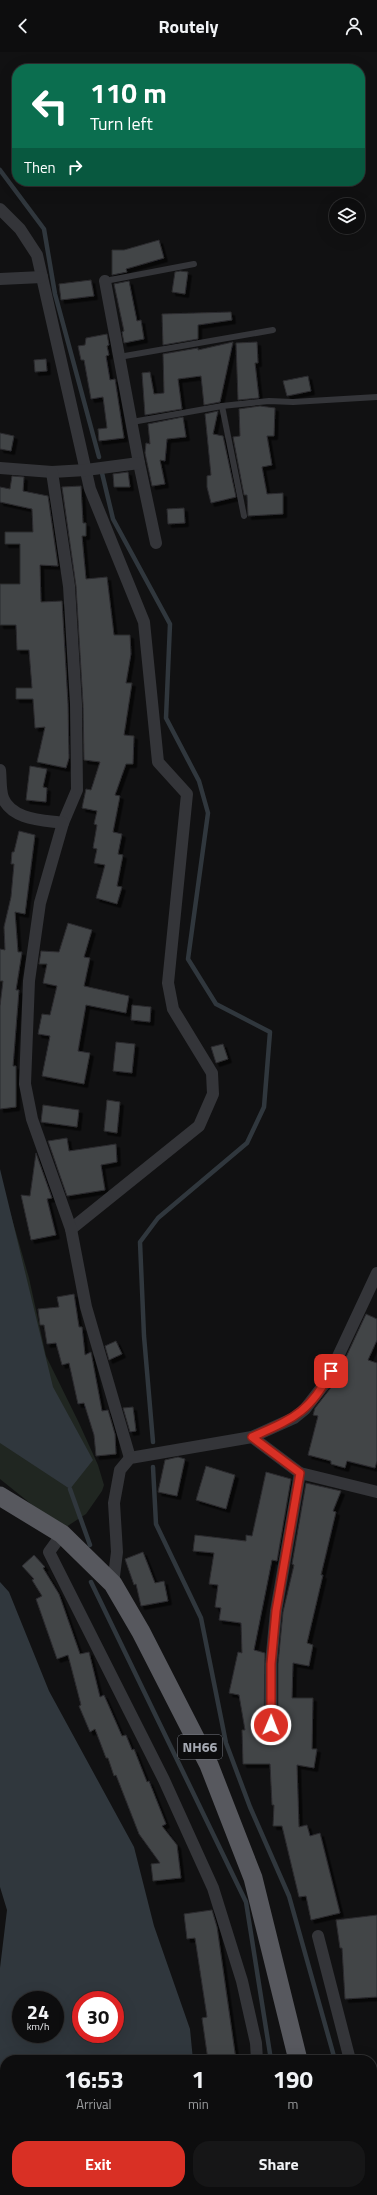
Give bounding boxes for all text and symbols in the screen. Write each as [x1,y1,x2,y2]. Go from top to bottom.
text: Routely [158,13,219,40]
icon: back [12,15,34,37]
icon: person [343,15,365,37]
text: 110 m [90,71,167,114]
icon: left [24,80,76,132]
text: Turn left [90,110,153,137]
text: Then [24,156,56,179]
icon: right [64,156,86,178]
map controls [329,198,365,234]
button: layers [329,198,365,234]
pin [314,1354,348,1388]
icon: arrive [320,1360,342,1382]
position arrow [250,1704,292,1746]
road number: NH66 [178,1735,222,1759]
speed limit sign: 30 [72,1991,124,2043]
text: 24 [27,1996,49,2027]
text: km/h [27,2019,49,2034]
text: 16:53 [64,2061,124,2097]
text: 1 [192,2061,205,2097]
text: 190 [273,2061,313,2097]
text: Arrival [76,2094,112,2114]
text: min [188,2094,209,2114]
text: m [287,2094,298,2114]
button: Exit [12,2141,185,2187]
button: Share [193,2141,365,2187]

